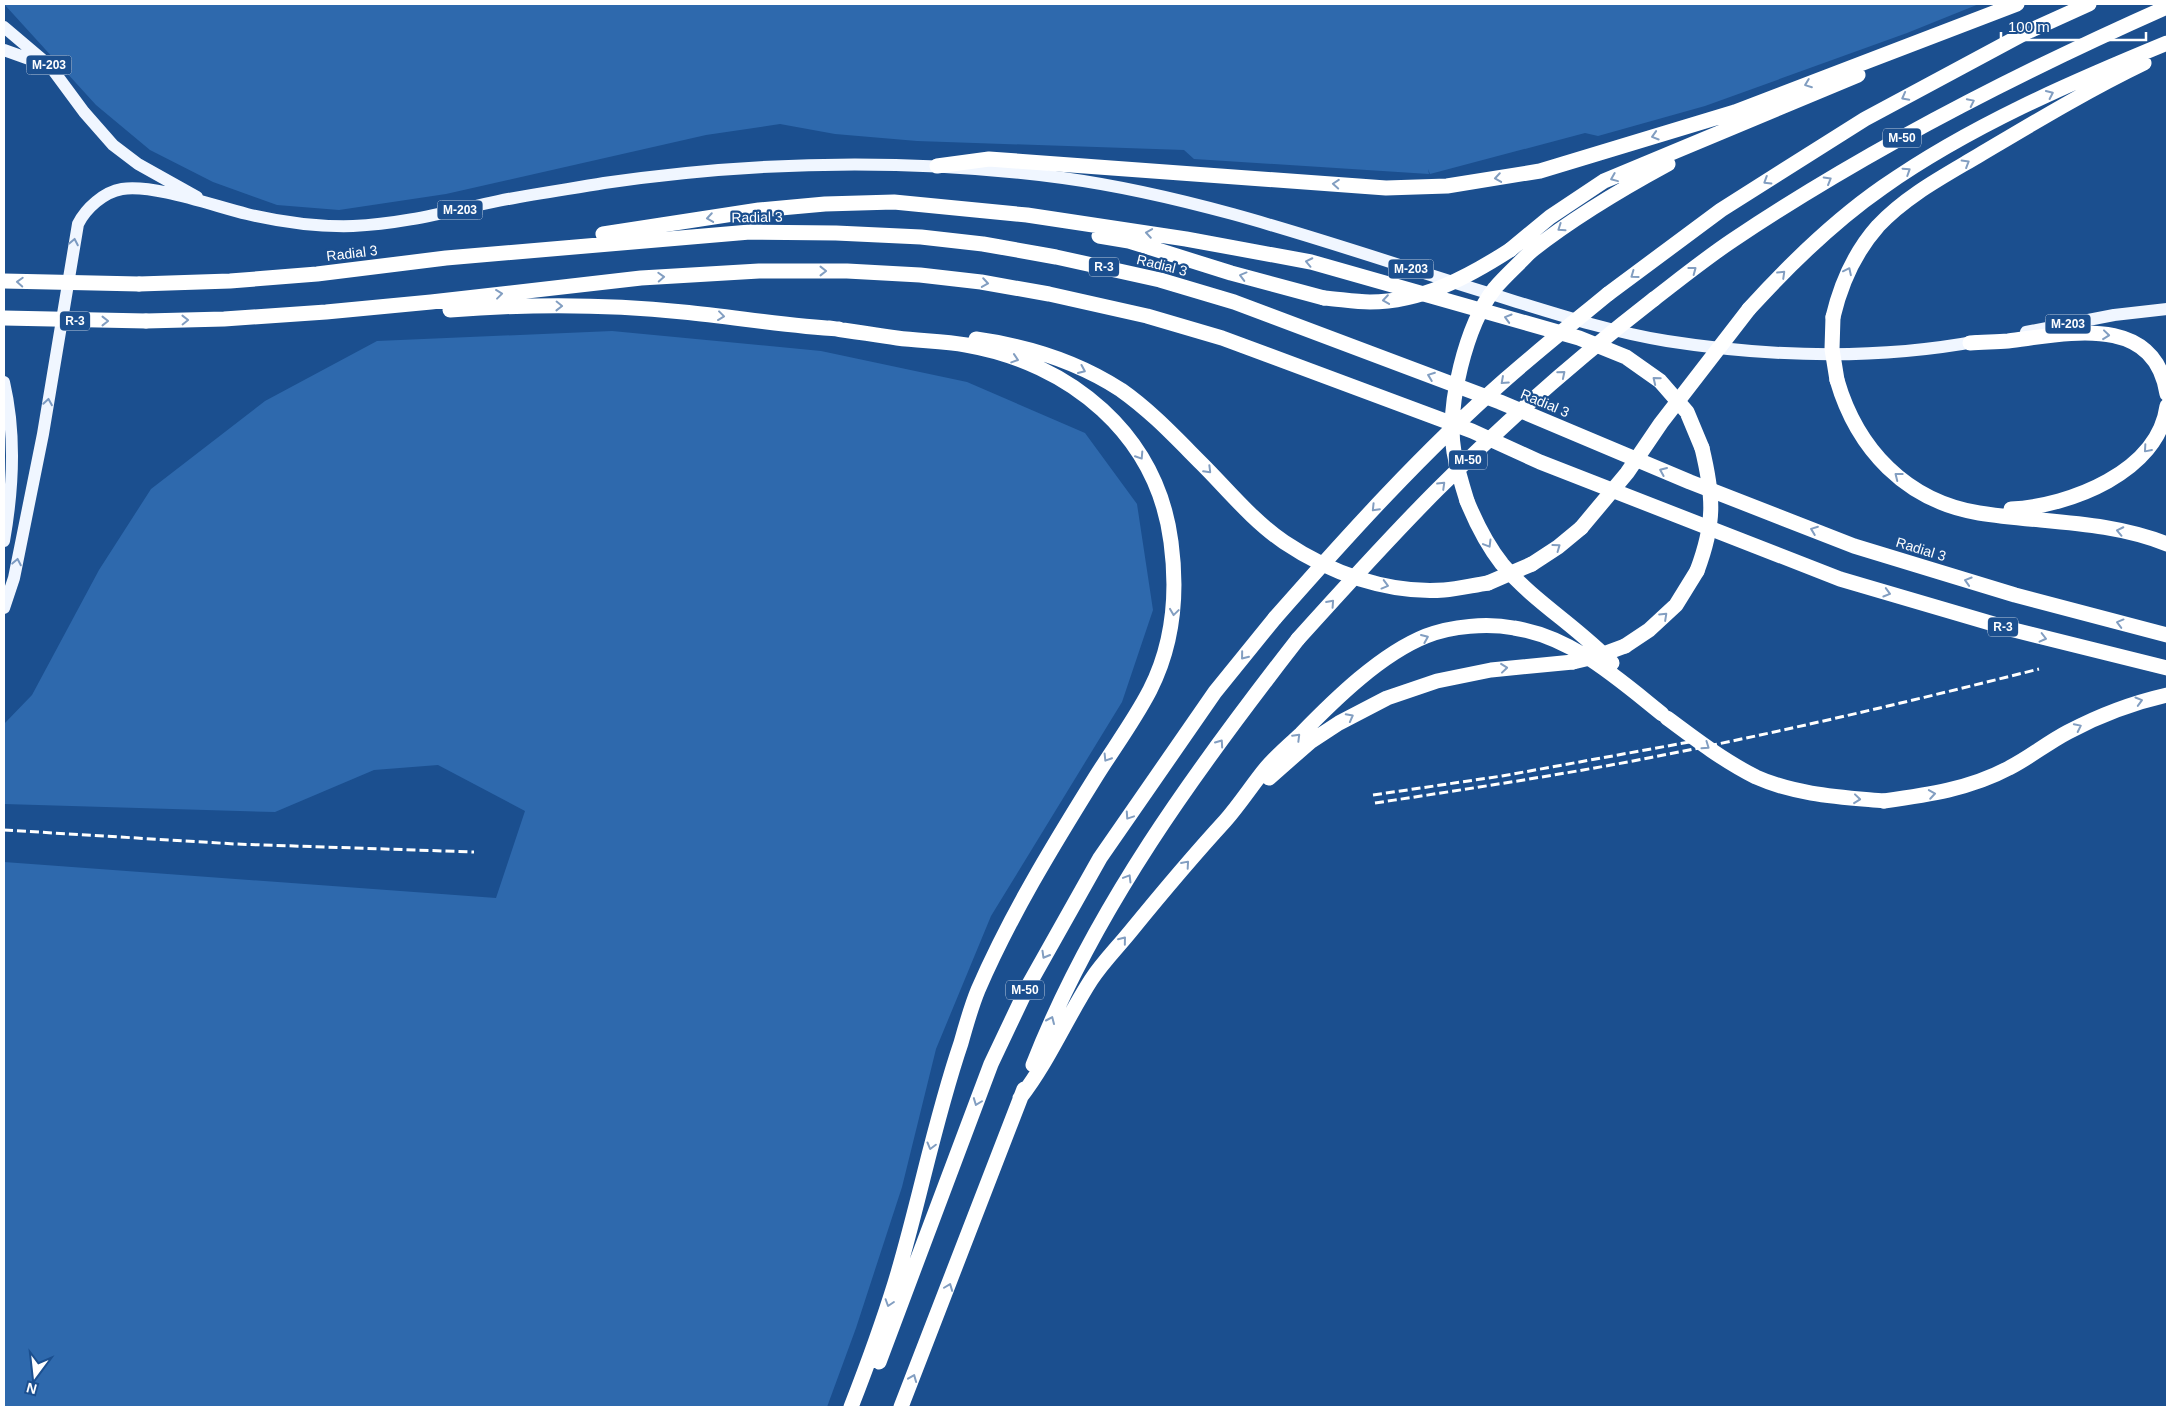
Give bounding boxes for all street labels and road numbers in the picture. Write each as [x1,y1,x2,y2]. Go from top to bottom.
road number: M-203 [27,56,72,74]
road number: M-50 [1883,128,1921,148]
road number: M-203 [438,200,482,220]
street label: Radial 3 [731,209,783,225]
street label: Radial 3 [326,242,379,264]
street label: Radial 3 [1135,251,1189,279]
road number: R-3 [1089,258,1119,276]
road number: M-203 [1388,260,1434,278]
road number: R-3 [60,312,90,331]
road number: M-203 [2046,314,2090,334]
street label: Radial 3 [1518,386,1572,420]
road number: M-50 [1449,450,1487,470]
street label: Radial 3 [1894,534,1948,564]
road number: R-3 [1988,618,2018,636]
road number: M-50 [1006,980,1044,1000]

